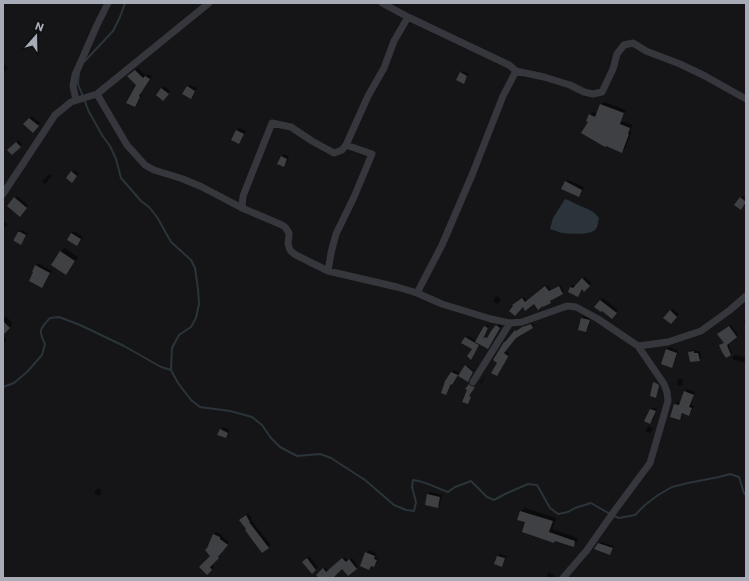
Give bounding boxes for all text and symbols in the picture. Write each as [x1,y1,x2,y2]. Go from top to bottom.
north arrow [16,16,56,56]
text: N [33,19,46,34]

